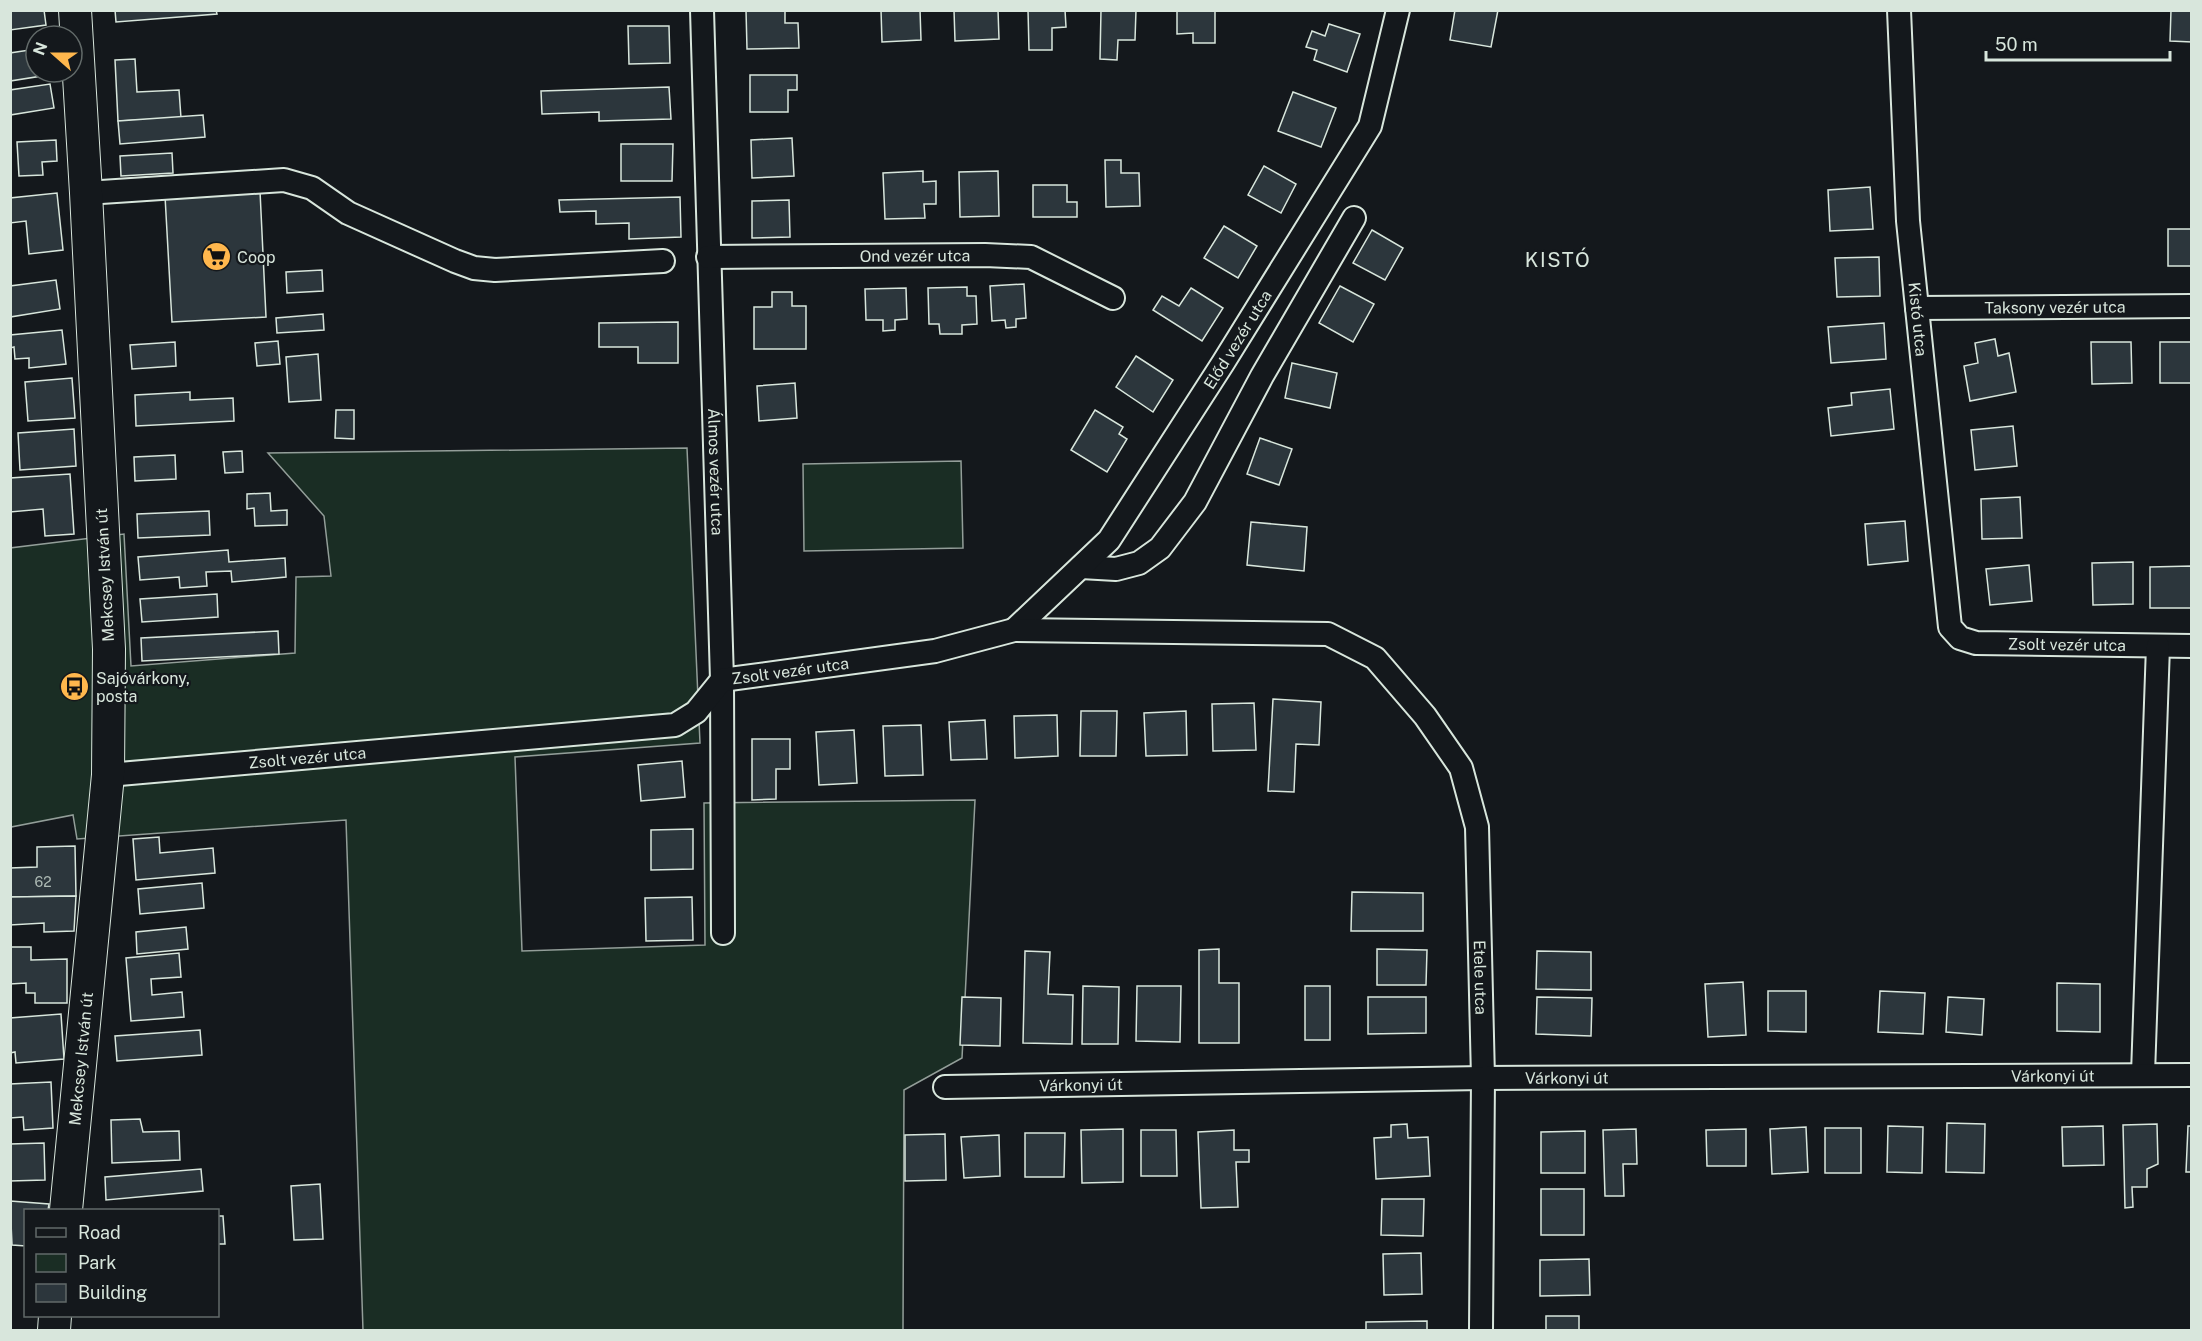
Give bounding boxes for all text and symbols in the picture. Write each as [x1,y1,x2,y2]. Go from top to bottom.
north arrow [24,24,84,84]
scale bar [1986,24,2170,62]
text: 50 m [1995,34,2038,55]
text: N [29,40,52,58]
supermarket icon: Coop [200,241,232,273]
street label: Ond vezér utca [860,246,970,265]
district label: KISTÓ [1525,247,1591,272]
place label: Coop [237,248,276,267]
street label: Kistó utca [1905,281,1931,357]
street label: Előd vezér utca [1199,287,1275,392]
street label: Taksony vezér utca [1984,297,2126,317]
street label: Álmos vezér utca [704,408,727,536]
street label: Mekcsey István út [92,508,118,642]
street label: Zsolt vezér utca [2008,634,2126,655]
street label: Zsolt vezér utca [730,653,850,688]
place label: Sajóvárkony, posta [96,669,190,706]
bus stop icon: Sajóvárkony, posta [59,671,91,703]
street label: Zsolt vezér utca [248,743,367,772]
house number: 62 [34,874,52,890]
street label: Etele utca [1470,940,1491,1015]
street label: Mekcsey István út [65,991,97,1126]
street label: Várkonyi út [2011,1066,2095,1085]
street label: Várkonyi út [1525,1068,1609,1087]
street label: Várkonyi út [1039,1075,1123,1095]
legend [24,1209,219,1317]
text: Road [78,1222,121,1243]
text: Park [78,1252,116,1273]
text: Building [78,1282,147,1303]

